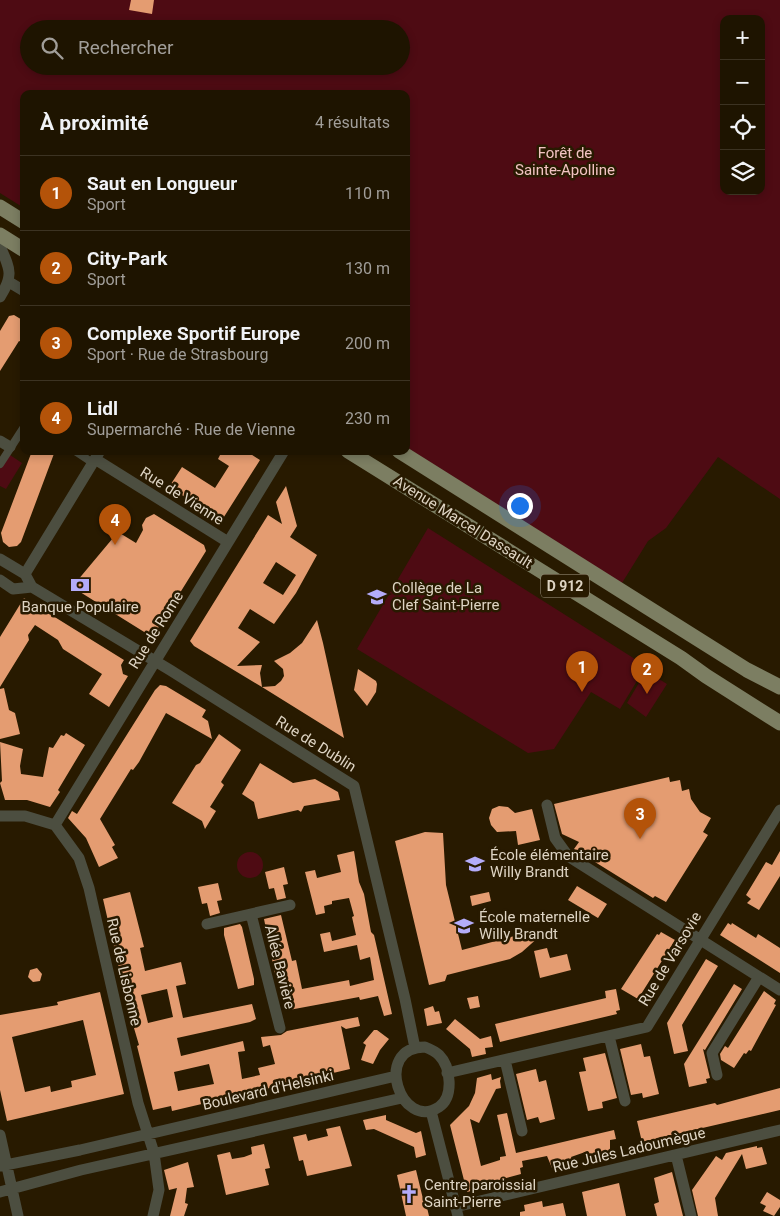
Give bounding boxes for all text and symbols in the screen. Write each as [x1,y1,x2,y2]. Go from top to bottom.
map controls [720,15,765,195]
button: + [720,15,765,60]
search box [20,20,410,75]
icon: search [38,34,66,62]
text: Rechercher [78,36,173,59]
button: − [720,60,765,105]
button: locate [720,105,765,150]
text: À proximité [40,111,149,135]
text: 4 résultats [315,113,390,132]
park label: Forêt de Sainte-Apolline [515,144,615,179]
button: layers [720,150,765,195]
text: Saut en Longueur [87,172,237,195]
text: 1 [51,184,61,203]
text: 110 m [345,184,390,203]
text: Sport [87,195,126,214]
text: City-Park [87,247,167,270]
text: 2 [51,259,61,278]
text: 130 m [345,259,390,278]
text: Sport [87,270,126,289]
text: Complexe Sportif Europe [87,322,300,345]
text: 3 [51,334,61,353]
text: 200 m [345,334,390,353]
text: Sport · Rue de Strasbourg [87,345,268,364]
text: Lidl [87,397,118,420]
text: 4 [51,409,61,428]
text: 230 m [345,409,390,428]
text: Supermarché · Rue de Vienne [87,420,295,439]
street label: Rue de Vienne [137,463,227,529]
street label: Avenue Marcel Dassault [390,472,536,572]
your location [507,493,533,519]
pin: 4 [99,504,131,545]
bank icon: Banque Populaire [69,574,91,596]
road number: D 912 [541,574,589,598]
place label: Collège de La Clef Saint-Pierre [392,579,499,614]
school or university icon: Collège de La Clef Saint-Pierre [366,586,388,608]
street label: Rue de Rome [125,588,187,672]
place label: Banque Populaire [21,598,139,616]
pin: 1 [566,651,598,692]
pin: 2 [631,653,663,694]
street label: Rue de Dublin [272,712,360,776]
pin: 3 [624,798,656,839]
place label: École élémentaire Willy Brandt [490,846,609,881]
school or university icon: École élémentaire Willy Brandt [464,853,486,875]
place label: École maternelle Willy Brandt [479,908,590,943]
street label: Rue de Varsovie [635,909,705,1009]
school or university icon: École maternelle Willy Brandt [453,915,475,937]
street label: Rue de Lisbonne [103,916,145,1028]
street label: Allée Bavière [261,923,299,1011]
street label: Boulevard d'Helsinki [200,1066,336,1114]
street label: Rue Jules Ladoumègue [551,1124,707,1176]
place label: Centre paroissial Saint-Pierre [424,1176,536,1211]
church icon: Centre paroissial Saint-Pierre [398,1183,420,1205]

